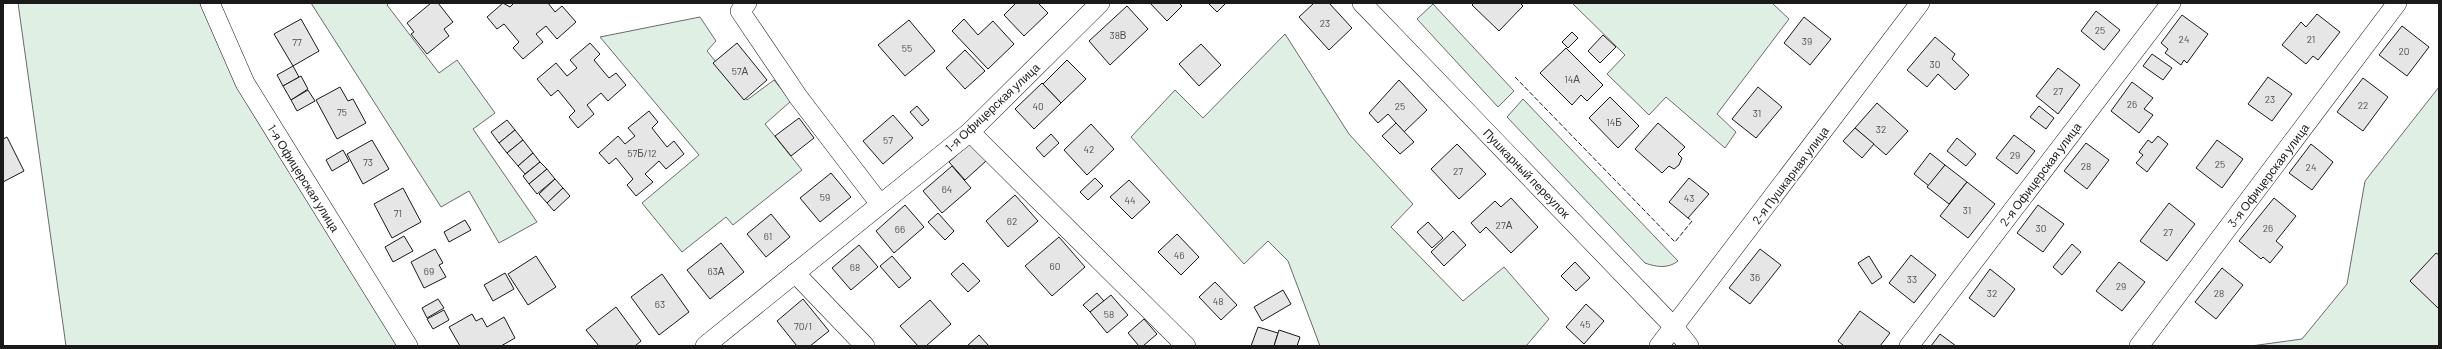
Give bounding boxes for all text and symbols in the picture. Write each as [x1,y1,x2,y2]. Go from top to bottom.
house number: 23 [1320,17,1330,29]
house number: 25 [2095,24,2105,36]
house number: 38В [1109,29,1127,41]
house number: 24 [2179,33,2189,45]
house number: 21 [2307,33,2315,45]
house number: 39 [1802,35,1812,47]
house number: 77 [292,36,302,48]
house number: 55 [902,42,912,54]
house number: 20 [2398,45,2410,57]
house number: 30 [1930,58,1940,70]
street label: 1-я Офицерская улица [942,59,1043,155]
house number: 57А [732,65,749,77]
house number: 14А [1564,73,1580,85]
house number: 27 [2053,85,2063,97]
house number: 23 [2265,93,2275,105]
house number: 26 [2127,98,2137,110]
house number: 22 [2358,99,2368,111]
house number: 40 [1032,100,1044,112]
house number: 25 [1395,100,1405,112]
house number: 75 [337,106,347,118]
house number: 31 [1753,107,1761,119]
house number: 14Б [1606,116,1622,128]
street label: 2-я Офицерская улица [1996,119,2085,229]
street label: 3-я Офицерская улица [2225,120,2312,230]
street label: 1-я Офицерская улица [264,122,343,235]
street label: 2-я Пушкарная улица [1749,123,1832,227]
house number: 32 [1876,123,1886,135]
street label: Пушкарный переулок [1480,125,1574,222]
house number: 57 [883,134,893,146]
house number: 42 [1084,143,1094,155]
house number: 57Б/12 [627,147,657,159]
house number: 29 [2010,149,2020,161]
house number: 73 [363,156,373,168]
house number: 25 [2215,158,2225,170]
house number: 28 [2081,160,2091,172]
house number: 24 [2306,161,2316,173]
house number: 27 [1453,165,1463,177]
house number: 64 [942,183,952,195]
house number: 59 [820,191,830,203]
house number: 43 [1684,192,1694,204]
house number: 44 [1124,194,1136,206]
house number: 31 [1963,204,1971,216]
house number: 71 [394,207,402,219]
house number: 62 [1007,215,1017,227]
house number: 27А [1496,219,1513,231]
house number: 30 [2036,222,2046,234]
house number: 26 [2263,222,2273,234]
house number: 66 [895,223,905,235]
house number: 27 [2163,226,2173,238]
house number: 61 [764,230,772,242]
house number: 46 [1174,249,1184,261]
house number: 60 [1050,260,1060,272]
house number: 68 [850,261,860,273]
house number: 69 [424,265,434,277]
house number: 63А [708,265,725,277]
house number: 36 [1750,271,1760,283]
house number: 33 [1907,273,1917,285]
house number: 29 [2116,280,2126,292]
house number: 32 [1987,287,1997,299]
house number: 28 [2214,287,2224,299]
house number: 48 [1213,295,1223,307]
house number: 63 [655,298,665,310]
house number: 58 [1104,308,1114,320]
house number: 45 [1580,318,1590,330]
house number: 70/1 [794,320,812,332]

